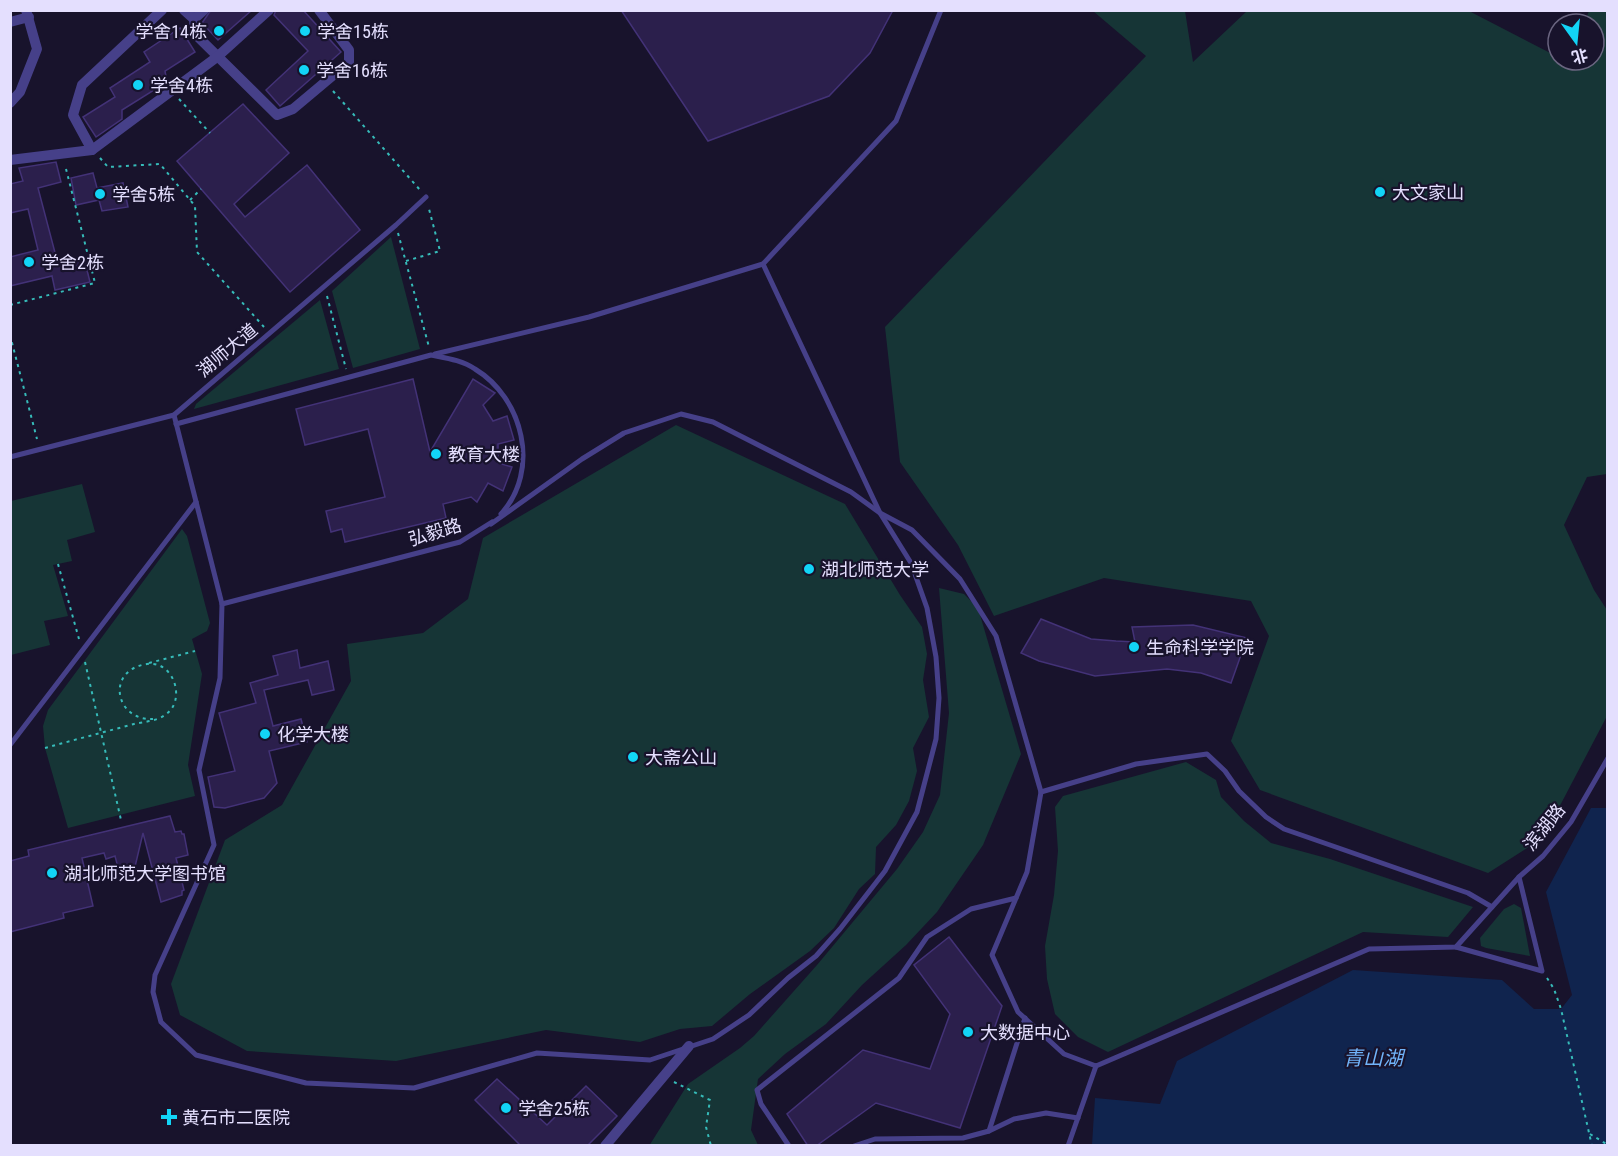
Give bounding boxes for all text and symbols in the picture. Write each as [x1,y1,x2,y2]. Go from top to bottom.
north arrow [1546,12,1606,72]
place label: 学舍14栋 [135,21,207,42]
place label: 学舍15栋 [317,21,389,42]
marker: 学舍14栋 [212,24,226,38]
marker: 学舍15栋 [298,24,312,38]
text: 北 [1570,45,1590,67]
place label: 学舍16栋 [316,60,388,81]
marker: 学舍16栋 [297,63,311,77]
place label: 学舍4栋 [150,75,213,96]
marker: 学舍4栋 [131,78,145,92]
place label: 大文家山 [1392,182,1464,203]
place label: 学舍5栋 [112,184,175,205]
marker: 大文家山 [1373,185,1387,199]
marker: 学舍5栋 [93,187,107,201]
place label: 学舍2栋 [41,252,104,273]
marker: 学舍2栋 [22,255,36,269]
street label: 湖师大道 [193,319,261,381]
place label: 教育大楼 [448,444,520,465]
marker: 教育大楼 [429,447,443,461]
street label: 弘毅路 [406,514,464,550]
place label: 湖北师范大学 [821,559,929,580]
marker: 湖北师范大学 [802,562,816,576]
place label: 生命科学学院 [1146,637,1254,658]
marker: 生命科学学院 [1127,640,1141,654]
place label: 化学大楼 [277,724,349,745]
marker: 化学大楼 [258,727,272,741]
place label: 大斋公山 [645,747,717,768]
marker: 大斋公山 [626,750,640,764]
street label: 滨湖路 [1519,799,1569,855]
place label: 湖北师范大学图书馆 [64,863,226,884]
marker: 湖北师范大学图书馆 [45,866,59,880]
place label: 大数据中心 [980,1022,1070,1043]
marker: 大数据中心 [961,1025,975,1039]
water label: 青山湖 [1343,1046,1406,1070]
place label: 学舍25栋 [518,1098,590,1119]
marker: 学舍25栋 [499,1101,513,1115]
place label: 黄石市二医院 [182,1107,290,1128]
marker: 黄石市二医院 [160,1108,178,1126]

